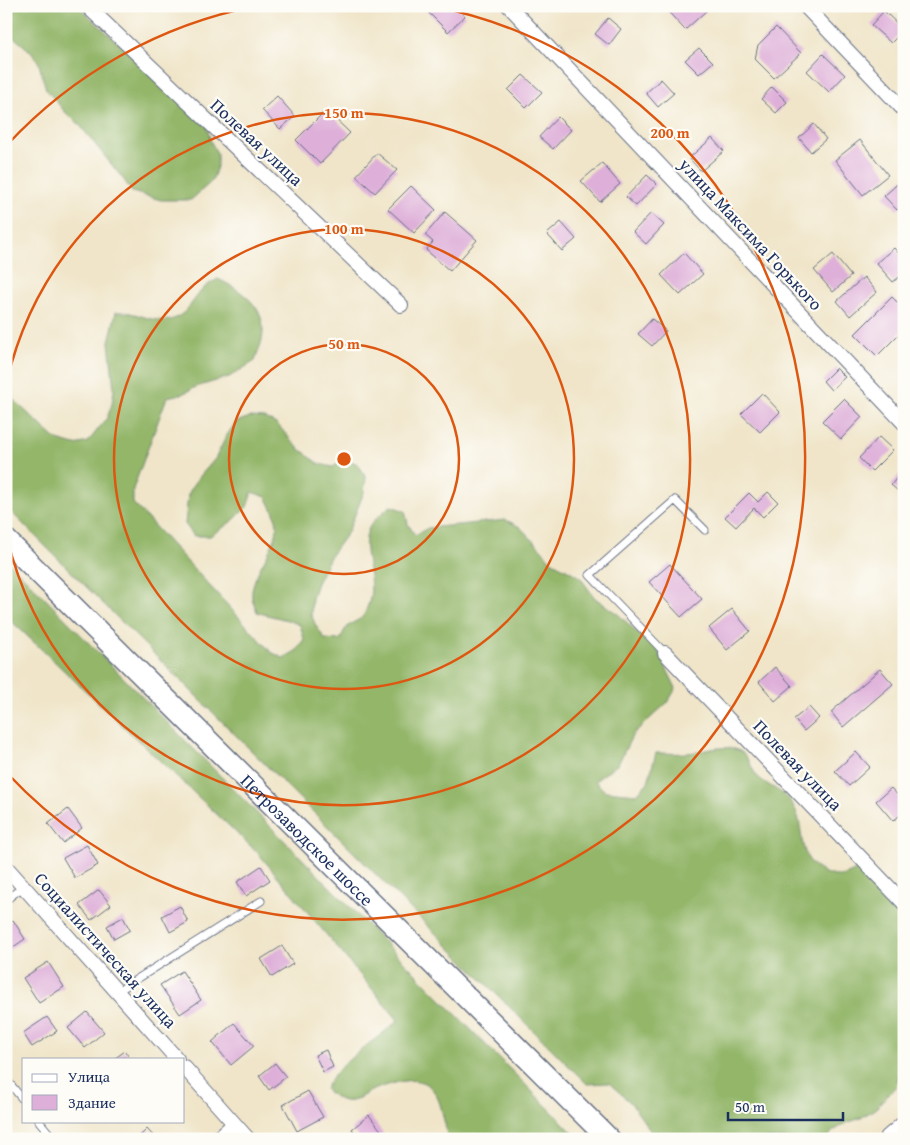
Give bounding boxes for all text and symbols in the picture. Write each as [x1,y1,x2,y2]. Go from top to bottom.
street label: Полевая улица [205,92,310,192]
text: 150 m [324,102,364,123]
text: 200 m [650,122,690,143]
street label: улица Максима Горького [672,151,829,316]
text: 100 m [324,218,364,239]
text: 50 m [328,333,360,354]
centre of rings [335,450,353,468]
street label: Полевая улица [747,713,849,817]
street label: Петрозаводское шоссе [235,767,380,912]
street label: Социалистическая улица [28,866,184,1034]
legend [22,1058,185,1122]
text: Улица [68,1066,111,1087]
scale bar [728,1090,842,1122]
text: Здание [68,1092,116,1113]
text: 50 m [735,1096,766,1117]

